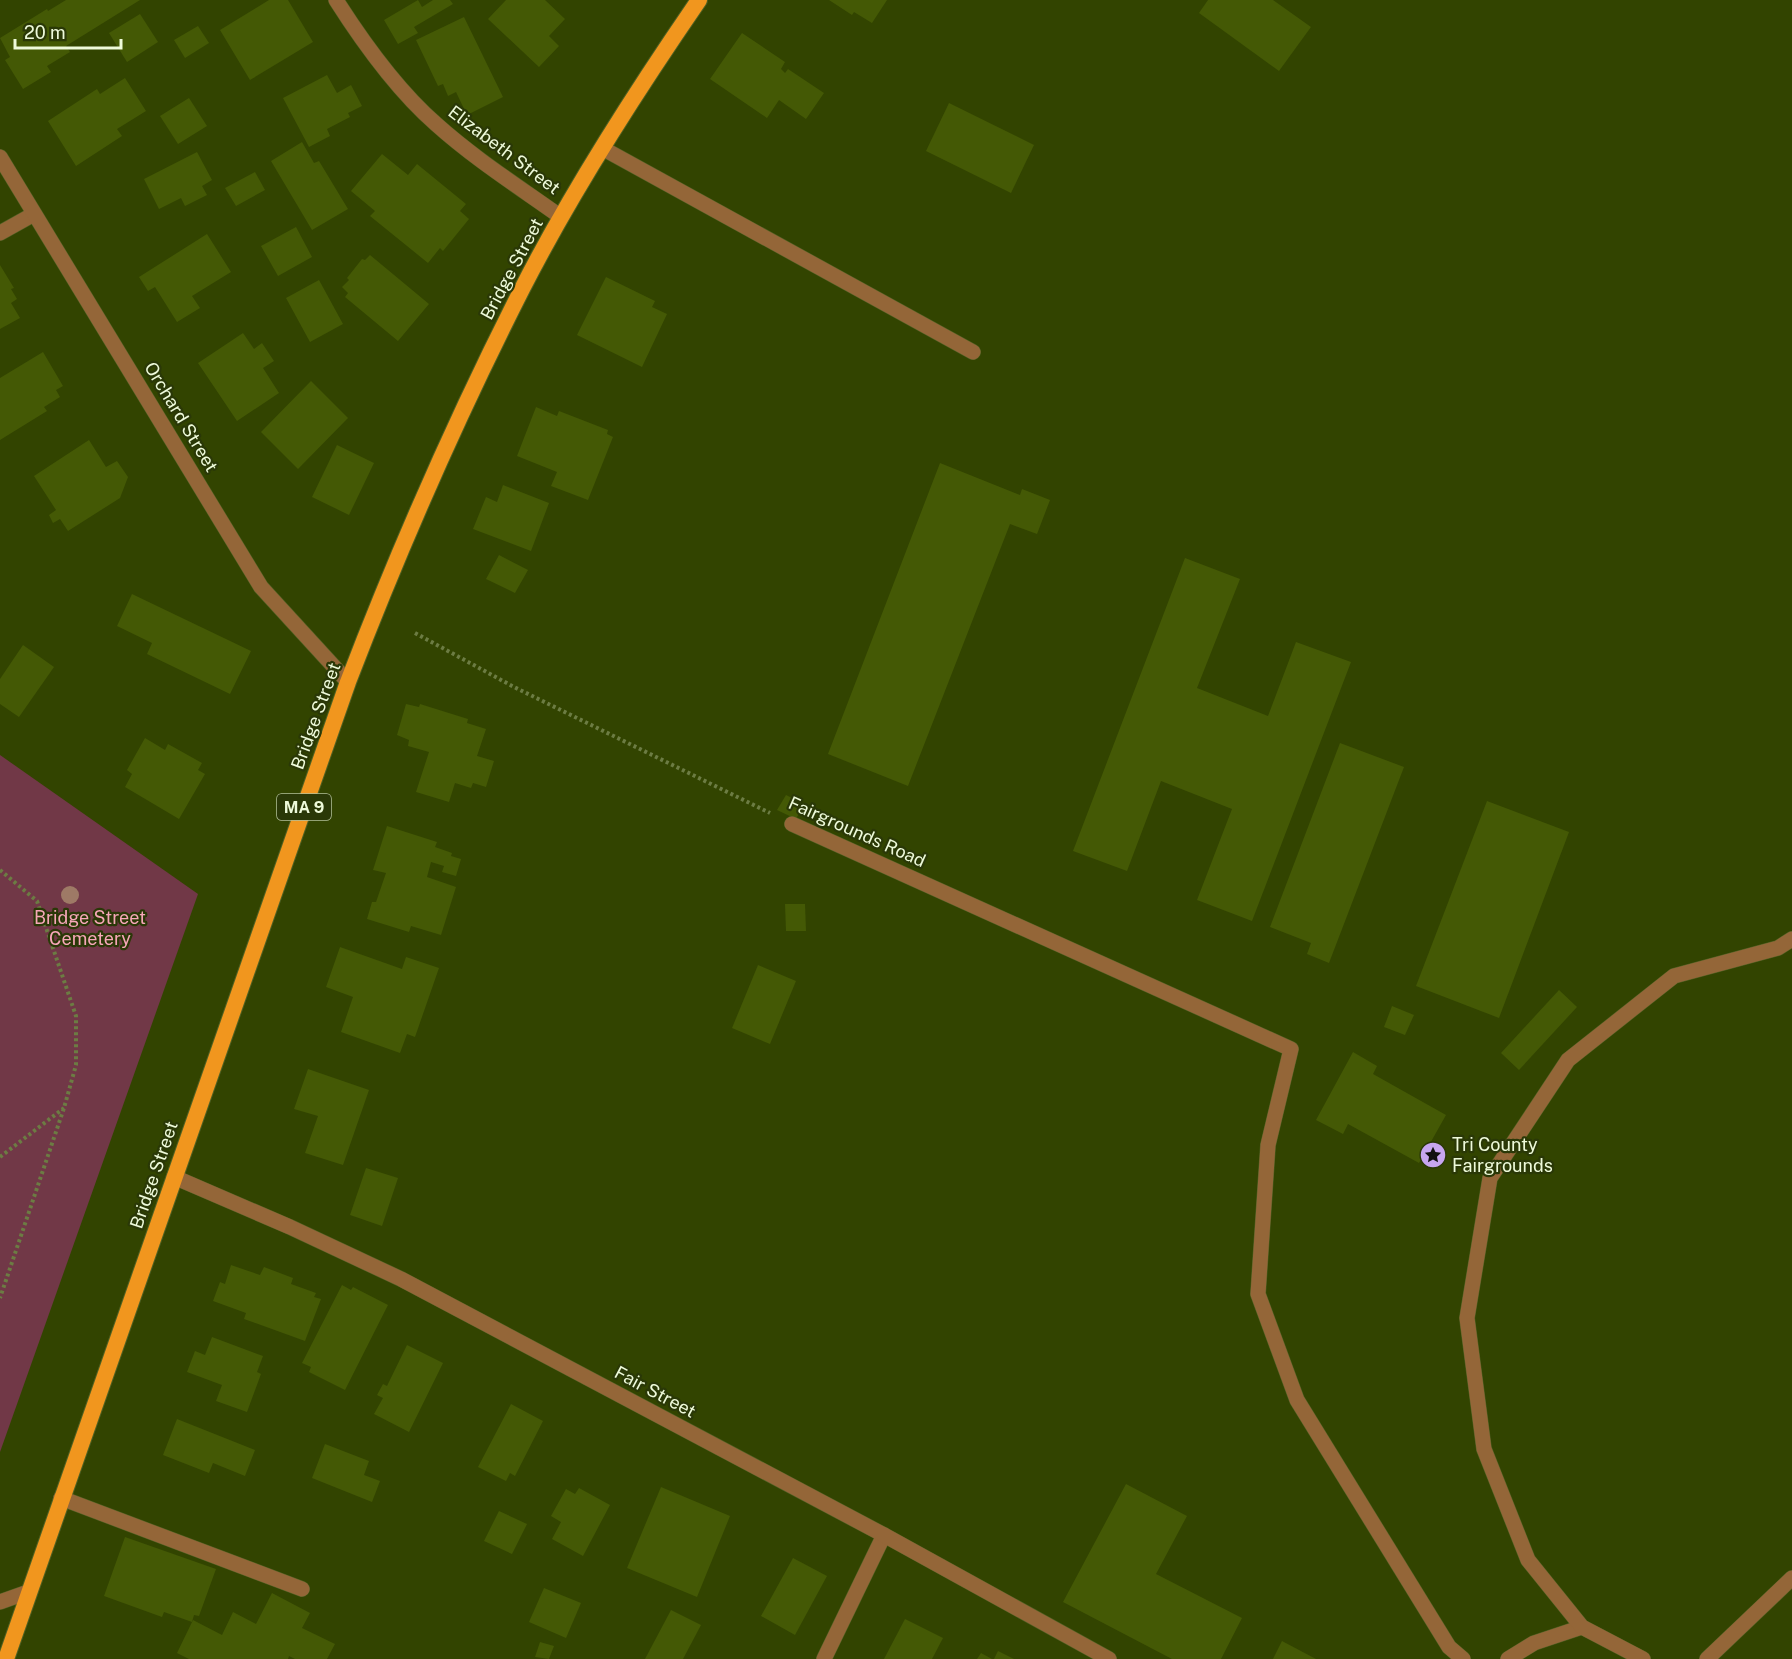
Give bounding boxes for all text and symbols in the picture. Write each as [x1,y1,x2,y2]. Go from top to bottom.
scale bar [15,12,122,50]
text: 20 m [24,22,66,43]
street label: Elizabeth Street [444,101,564,198]
street label: Bridge Street [476,214,547,323]
street label: Orchard Street [140,358,222,476]
street label: Bridge Street [286,660,345,772]
street label: Fairgrounds Road [785,792,929,871]
road number: MA 9 [277,794,331,820]
park label: Bridge Street Cemetery [34,907,146,949]
street label: Bridge Street [125,1118,182,1231]
place label: Tri County Fairgrounds [1452,1134,1553,1176]
place icon: Tri County Fairgrounds [1418,1140,1448,1170]
street label: Fair Street [611,1361,699,1422]

